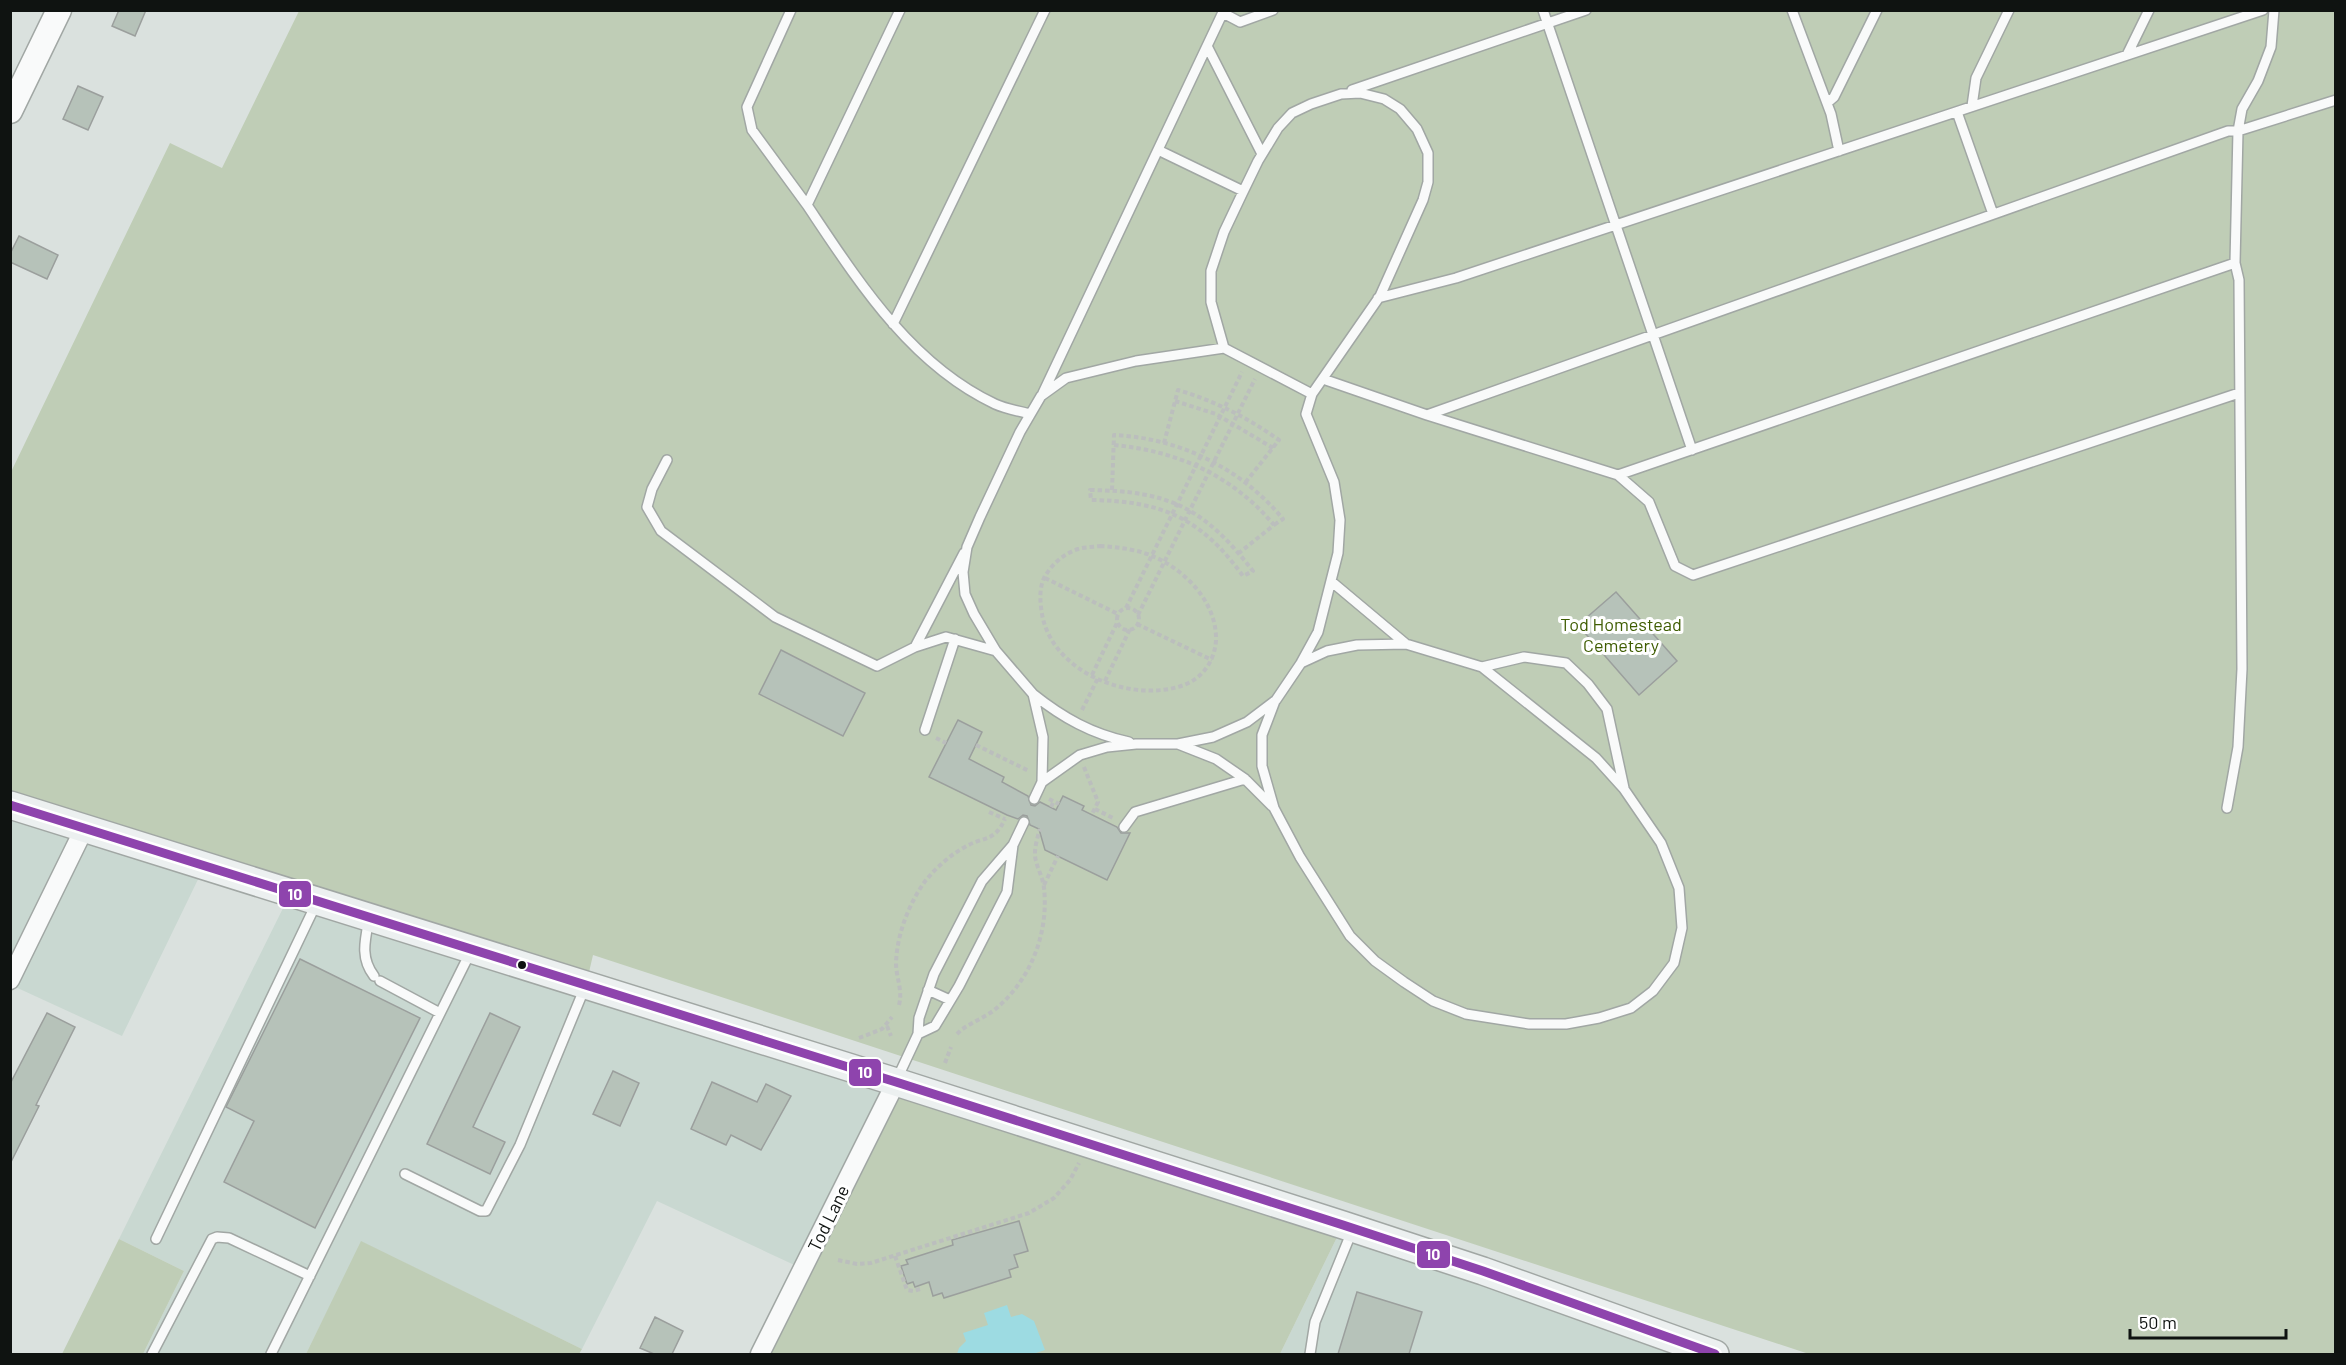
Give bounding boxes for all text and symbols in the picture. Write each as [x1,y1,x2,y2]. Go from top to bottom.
park label: Tod Homestead Cemetery [1560,613,1682,656]
line badge: 10 [278,880,312,908]
text: 10 [288,884,302,903]
unlabelled marker [516,959,528,971]
line badge: 10 [848,1058,882,1087]
text: 10 [858,1062,872,1081]
street label: Tod Lane [803,1181,853,1255]
line badge: 10 [1416,1240,1451,1269]
text: 10 [1426,1244,1440,1263]
scale bar [2130,1302,2286,1340]
text: 50 m [2139,1311,2177,1333]

